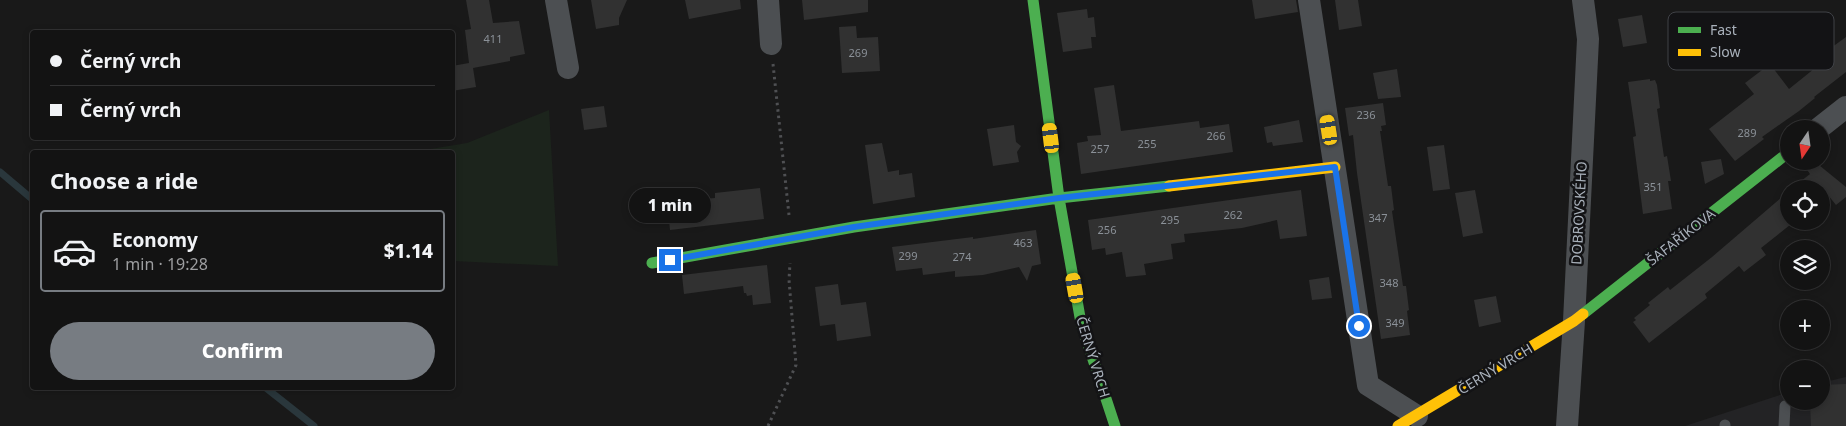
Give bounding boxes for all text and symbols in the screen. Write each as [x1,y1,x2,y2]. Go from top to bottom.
legend [1668,12,1834,70]
text: Fast [1710,20,1737,39]
house number: 411 [484,31,502,46]
text: Slow [1710,42,1741,61]
house number: 269 [849,45,867,60]
text: Černý vrch [80,48,181,74]
text: Černý vrch [80,97,181,123]
house number: 236 [1357,107,1375,122]
car [1319,114,1338,146]
north arrow [1780,120,1830,170]
map controls [1780,120,1830,410]
car [1041,122,1060,154]
house number: 289 [1738,125,1756,140]
house number: 266 [1207,128,1225,143]
house number: 255 [1138,136,1156,151]
house number: 257 [1091,141,1109,156]
street label: DOBROVSKÉHO [1566,161,1591,265]
text: Choose a ride [50,165,198,195]
house number: 351 [1644,179,1662,194]
button: locate [1780,180,1830,230]
callout: 1 min [629,188,711,222]
text: 1 min [648,194,692,216]
street label: ŠAFAŘÍKOVA [1643,204,1719,269]
house number: 262 [1224,207,1242,222]
house number: 347 [1369,210,1387,225]
house number: 295 [1161,212,1179,227]
house number: 256 [1098,222,1116,237]
text: Economy [112,227,198,253]
icon: car [52,229,97,274]
house number: 463 [1014,235,1032,250]
text: $1.14 [384,238,433,264]
button: layers [1780,240,1830,290]
house number: 299 [899,248,917,263]
route end [659,249,681,271]
house number: 274 [953,249,972,264]
text: 1 min · 19:28 [112,253,208,275]
car [1065,272,1084,304]
house number: 348 [1380,275,1398,290]
button: + [1780,300,1830,350]
street label: ČERNÝ VRCH [1072,314,1115,400]
route start [1348,315,1370,337]
house number: 349 [1386,315,1404,330]
button: Confirm [50,322,435,380]
street label: ČERNÝ VRCH [1454,339,1536,398]
button: − [1780,360,1830,410]

